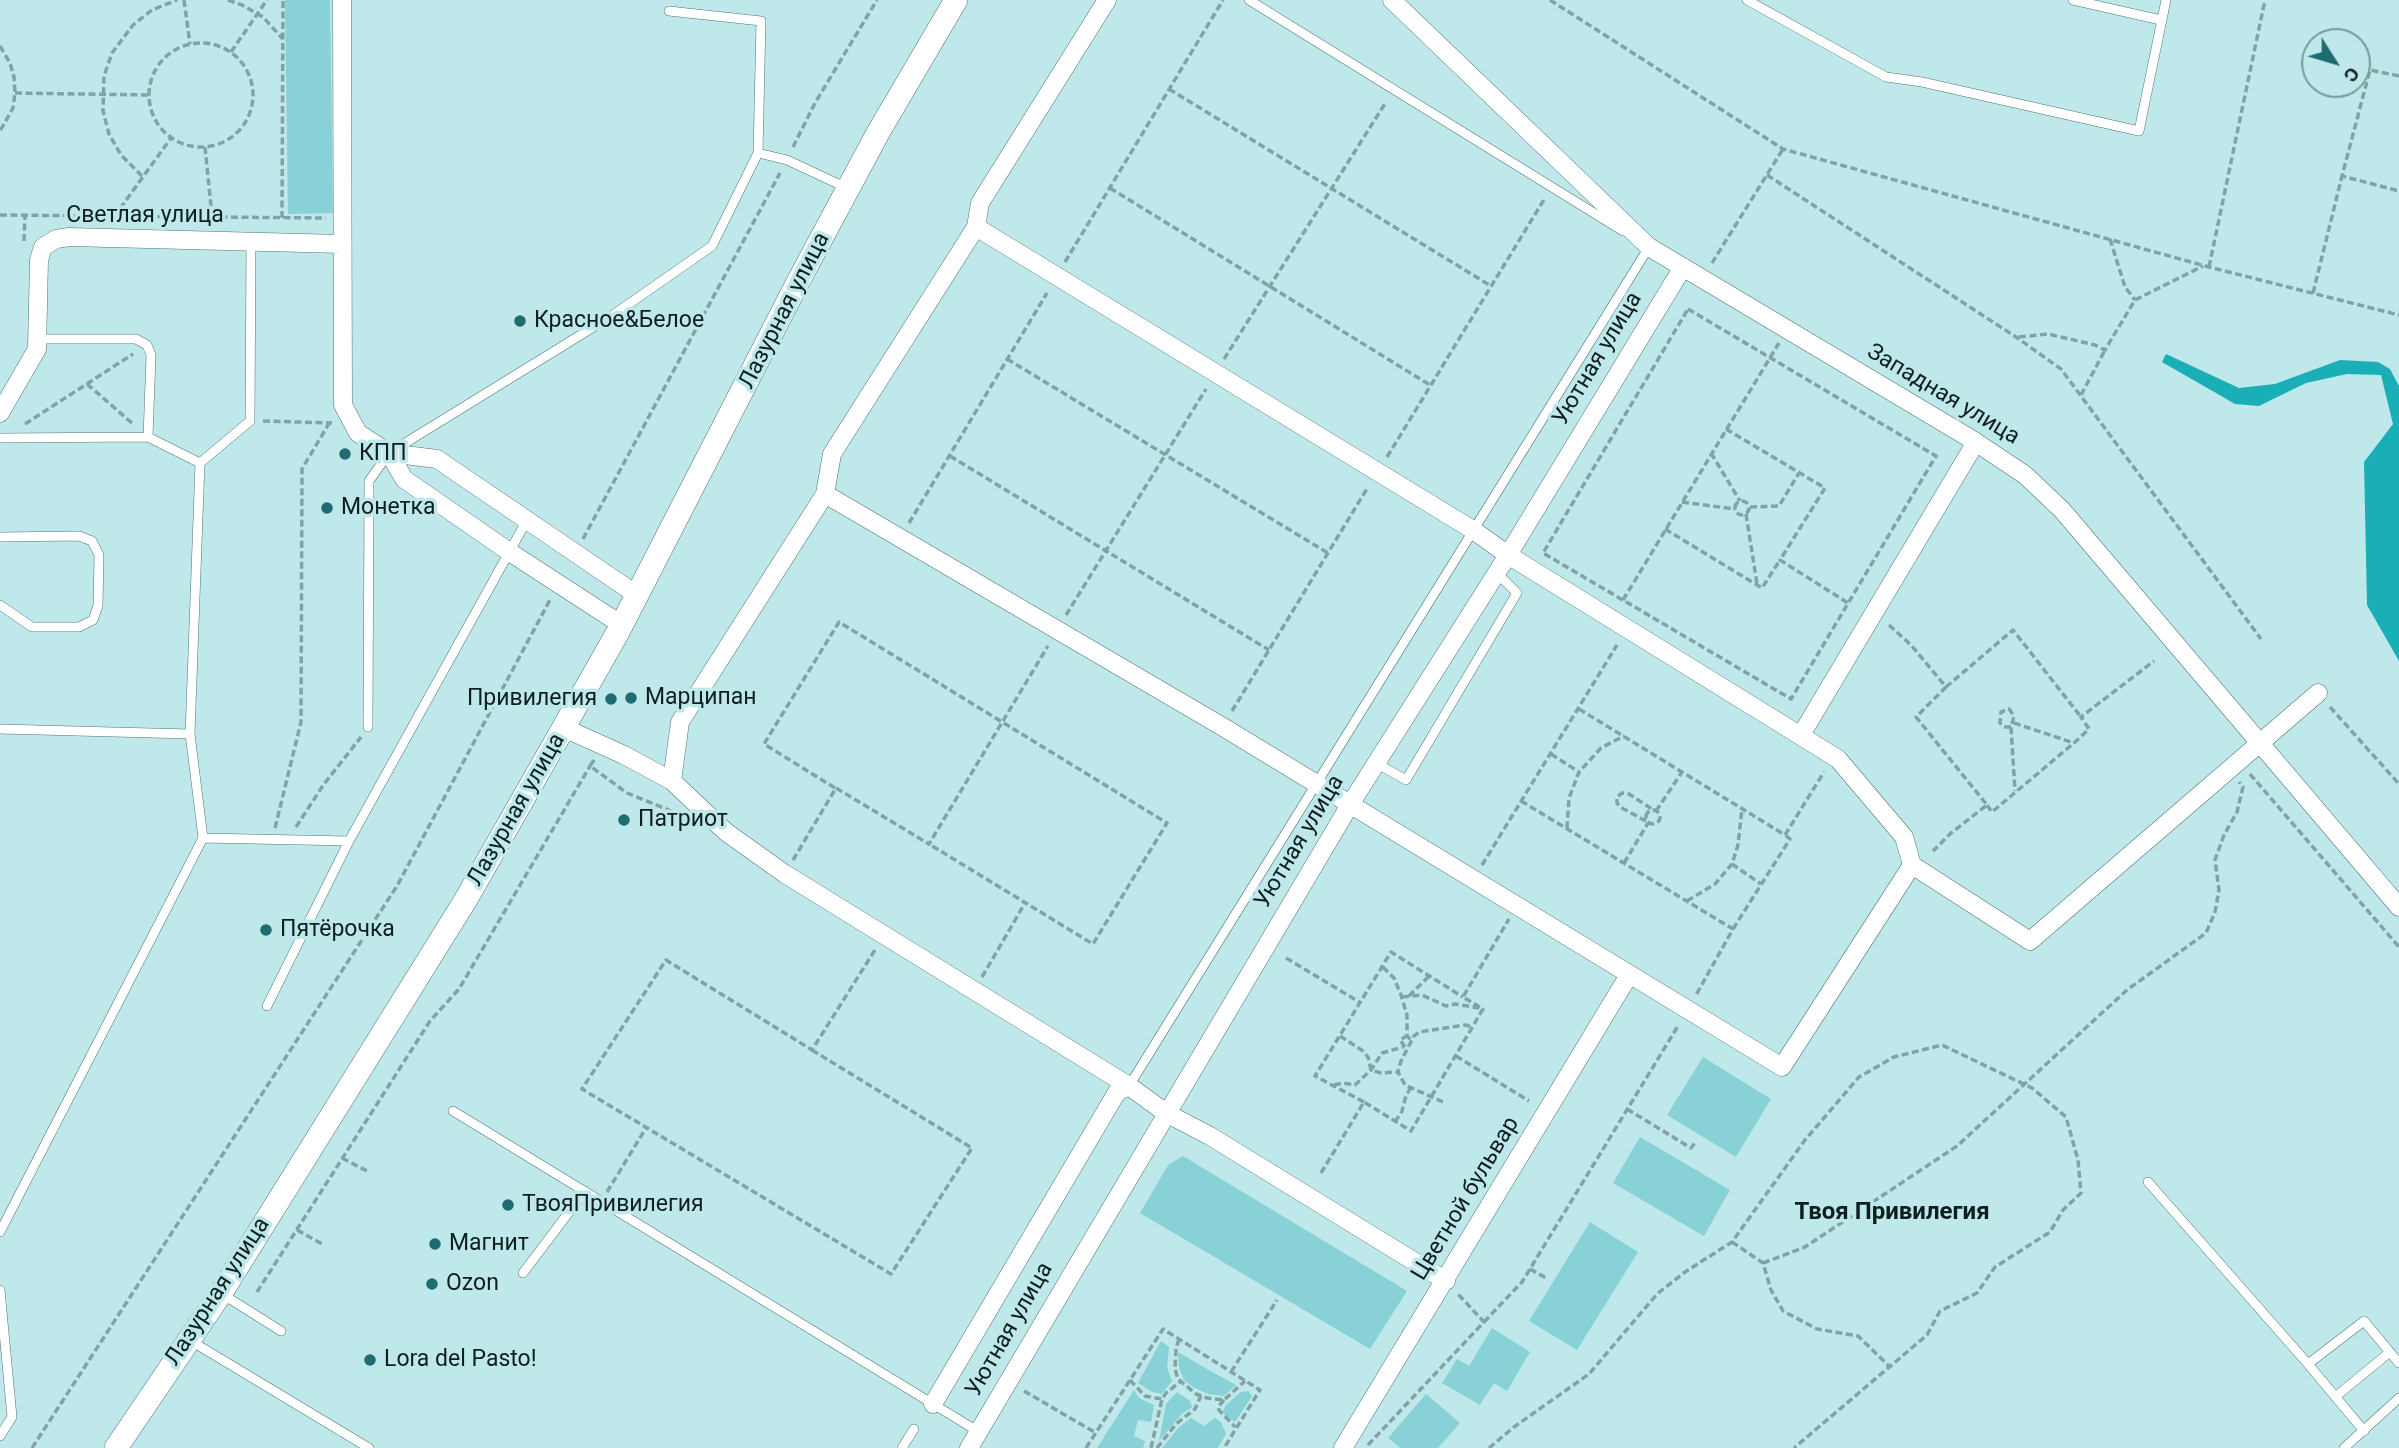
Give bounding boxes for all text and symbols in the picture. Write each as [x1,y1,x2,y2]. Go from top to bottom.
north arrow [2301,28,2371,98]
text: С [2339,63,2365,87]
street label: Светлая улица [66,202,224,230]
street label: Лазурная улица [734,228,836,394]
street label: Уютная улица [1547,287,1649,431]
place label: Красное&Белое [534,307,704,335]
marker: Красное&Белое [512,313,528,329]
street label: Западная улица [1862,339,2024,451]
place label: КПП [359,440,407,468]
marker: КПП [337,446,353,462]
place label: Монетка [341,494,436,522]
marker: Монетка [319,500,335,516]
place label: Марципан [645,684,756,712]
place label: Привилегия [467,685,597,713]
marker: Марципан [623,690,639,706]
marker: Привилегия [603,691,619,707]
street label: Лазурная улица [462,729,572,891]
street label: Уютная улица [1249,770,1351,914]
place label: Патриот [638,806,728,834]
marker: Патриот [616,812,632,828]
place label: Пятёрочка [280,916,395,944]
marker: Пятёрочка [258,922,274,938]
street label: Цветной бульвар [1406,1112,1526,1286]
place label: ТвояПривилегия [522,1191,704,1219]
marker: ТвояПривилегия [500,1197,516,1213]
district label: Твоя Привилегия [1794,1199,1990,1227]
street label: Лазурная улица [160,1213,276,1371]
place label: Магнит [449,1230,529,1258]
marker: Магнит [427,1236,443,1252]
street label: Уютная улица [960,1258,1060,1402]
place label: Ozon [446,1270,499,1298]
marker: Ozon [424,1276,440,1292]
place label: Lora del Pasto! [384,1346,537,1374]
marker: Lora del Pasto! [362,1352,378,1368]

